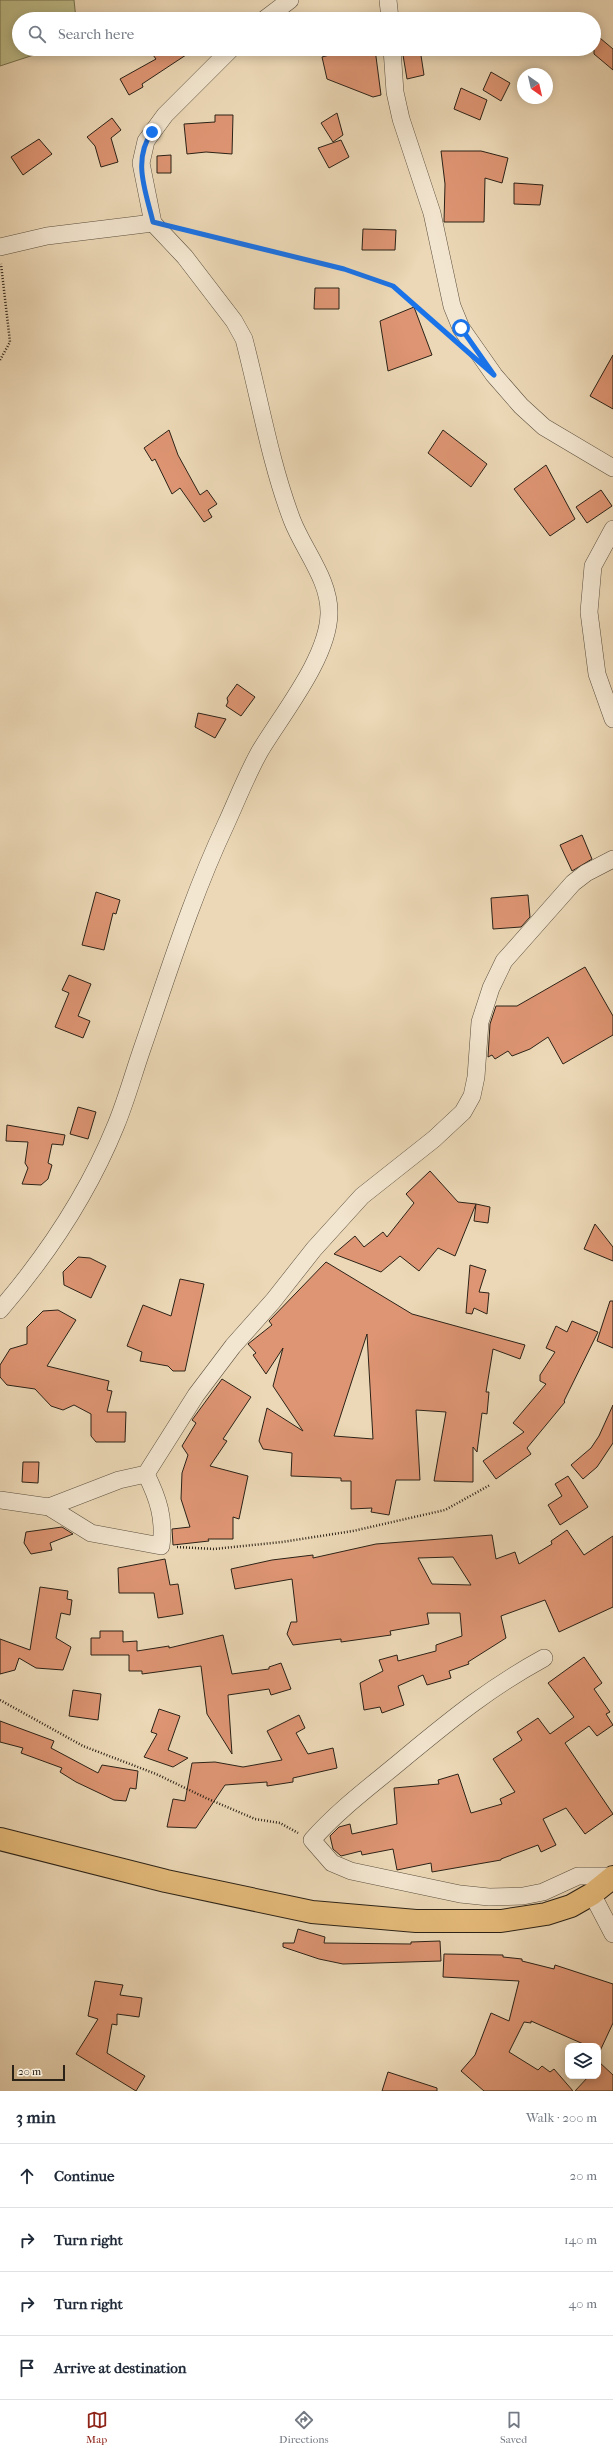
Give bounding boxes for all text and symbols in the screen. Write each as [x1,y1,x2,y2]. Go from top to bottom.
search box [12,12,601,56]
icon: search [26,23,48,45]
text: Search here [58,25,134,43]
north arrow [517,68,553,104]
route end [143,123,161,141]
route start [452,319,470,337]
map controls [565,2043,601,2079]
button: layers [565,2043,601,2079]
scale bar [12,2063,65,2082]
text: 20 m [18,2065,41,2078]
text: 3 min [16,2107,56,2127]
text: Walk · 200 m [526,2110,597,2125]
icon: ahead [16,2165,38,2187]
text: Continue [54,2167,114,2185]
text: 20 m [570,2168,597,2183]
icon: right [16,2229,38,2251]
text: Turn right [54,2231,123,2249]
text: 140 m [564,2232,597,2247]
icon: right [16,2293,38,2315]
text: Turn right [54,2295,123,2313]
text: 40 m [569,2296,597,2311]
icon: arrive [16,2357,38,2379]
text: Arrive at destination [54,2359,186,2377]
tab: Map [86,2409,108,2446]
tab: Directions [279,2409,329,2446]
tab: Saved [500,2409,527,2446]

